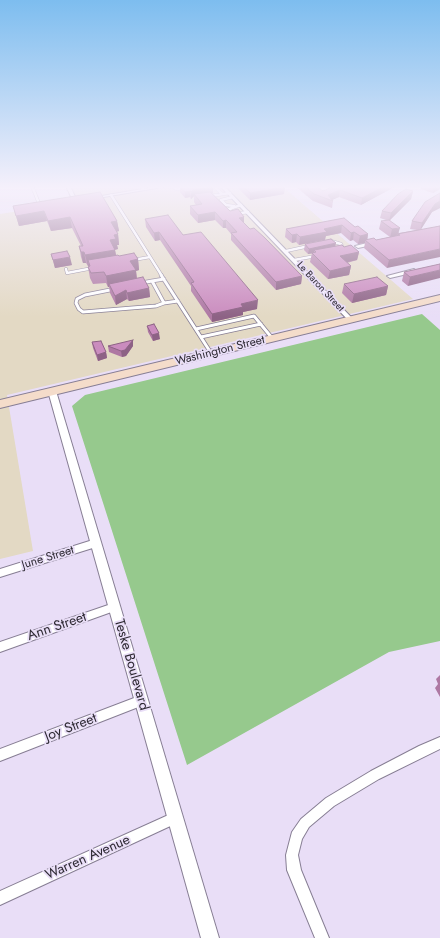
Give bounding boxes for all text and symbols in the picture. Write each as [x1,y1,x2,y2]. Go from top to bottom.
street label: Le Baron Street [294,260,346,314]
street label: Washington Street [174,333,266,369]
street label: June Street [20,543,76,573]
street label: Ann Street [25,609,89,645]
street label: Teske Boulevard [110,617,152,713]
street label: Joy Street [43,710,99,746]
street label: Warren Avenue [43,832,133,884]

